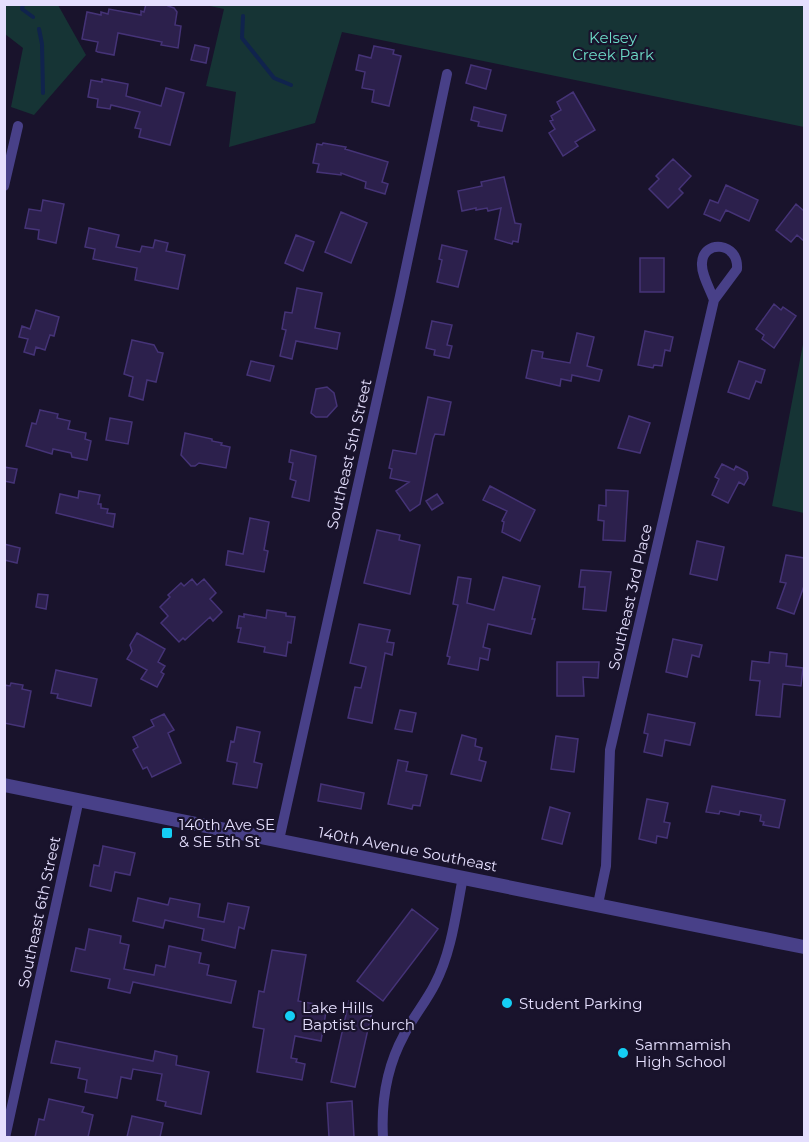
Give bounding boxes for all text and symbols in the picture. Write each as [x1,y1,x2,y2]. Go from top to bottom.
park label: Kelsey Creek Park [572,28,654,64]
street label: Southeast 5th Street [322,377,376,531]
street label: Southeast 3rd Place [604,522,656,672]
place label: 140th Ave SE & SE 5th St [179,815,275,851]
street label: 140th Avenue Southeast [317,822,499,876]
marker: 140th Ave SE & SE 5th St [160,826,174,840]
street label: Southeast 6th Street [14,834,64,990]
place label: Student Parking [519,994,643,1013]
marker: Student Parking [500,996,514,1010]
place label: Lake Hills Baptist Church [302,998,415,1034]
marker: Lake Hills Baptist Church [283,1009,297,1023]
place label: Sammamish High School [635,1035,731,1071]
marker: Sammamish High School [616,1046,630,1060]

